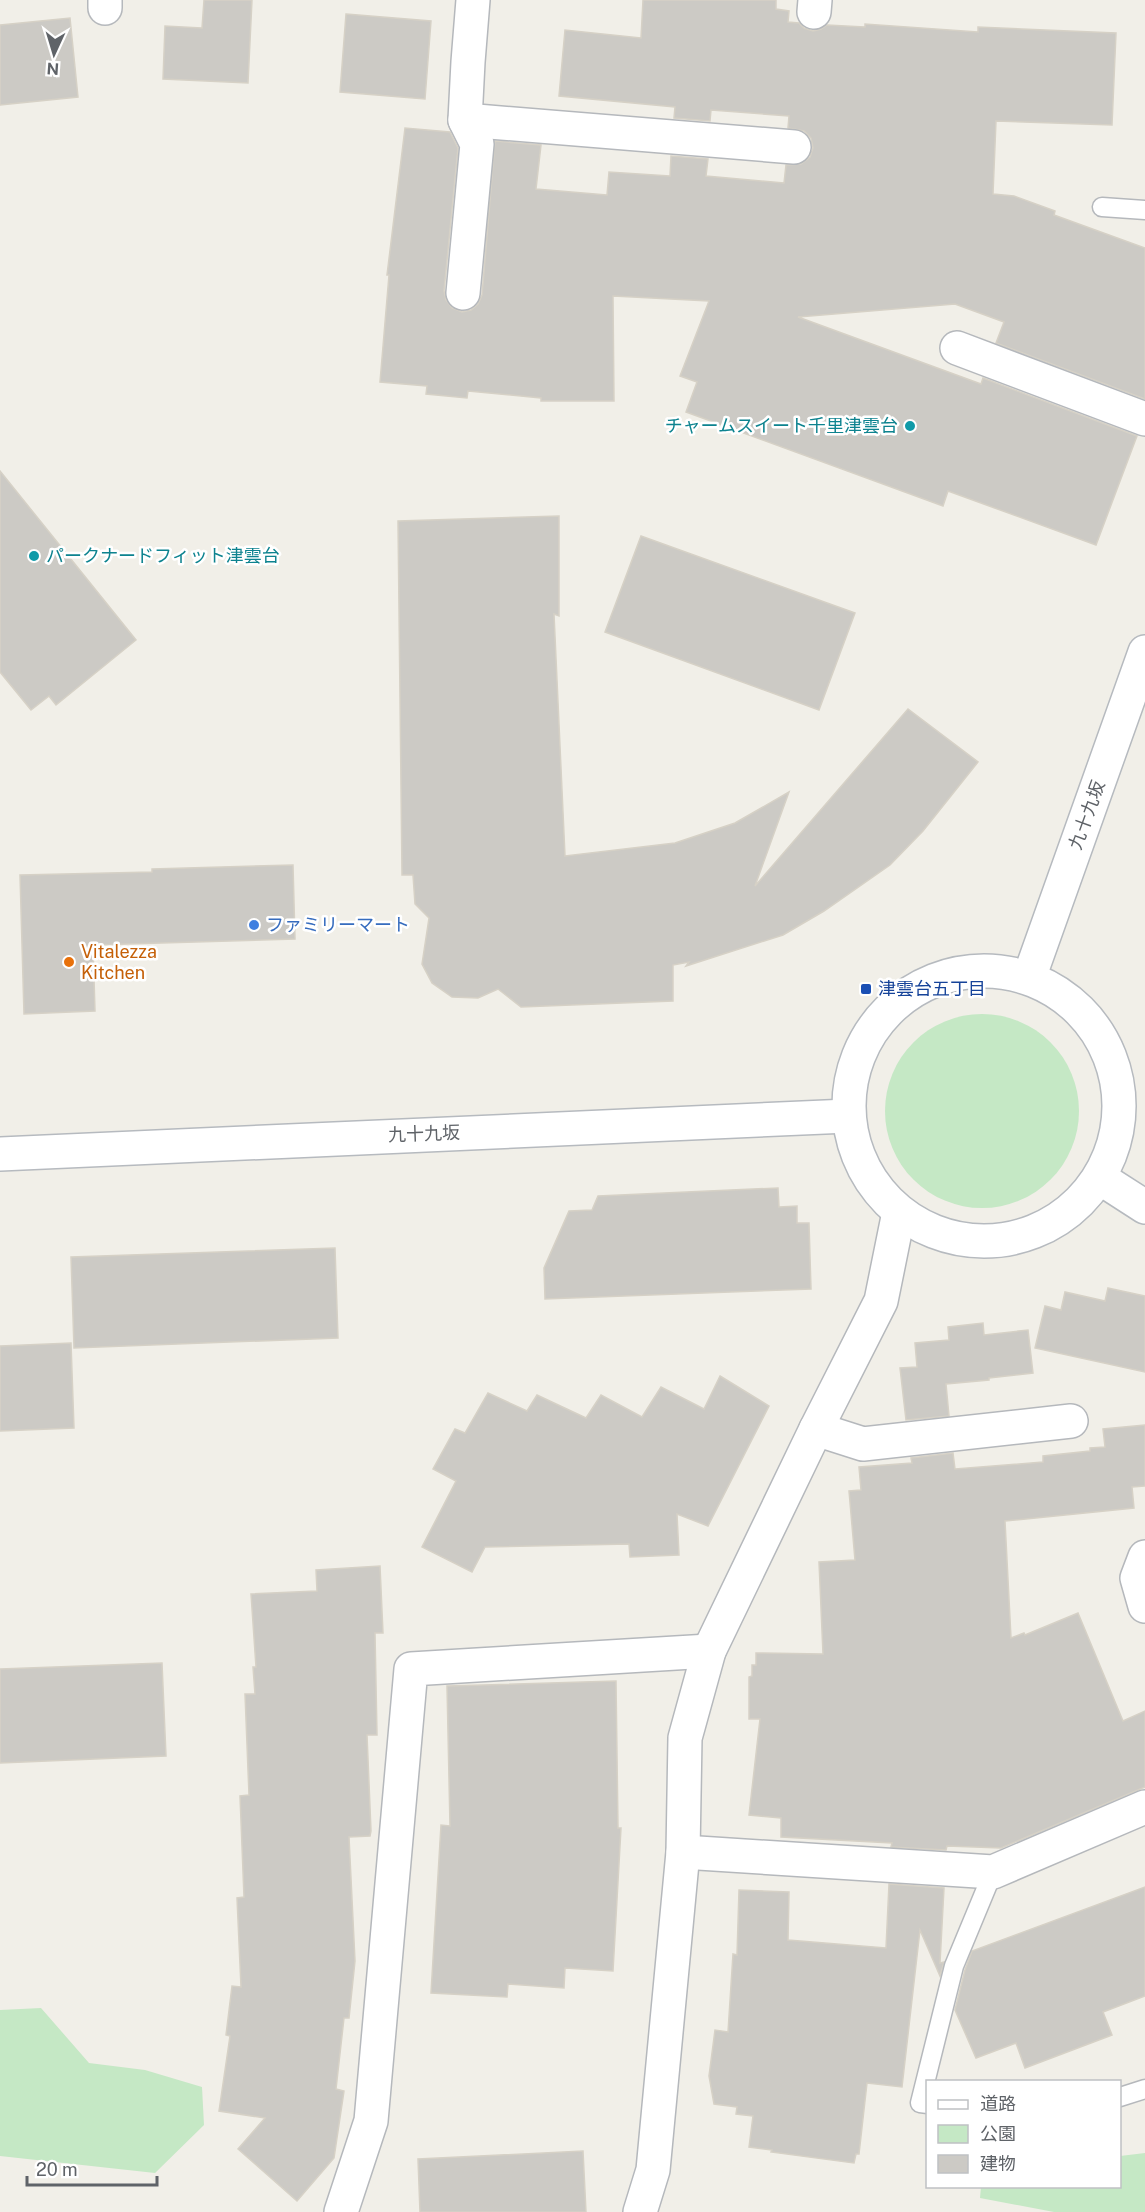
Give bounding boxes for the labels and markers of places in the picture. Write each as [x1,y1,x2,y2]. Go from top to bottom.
place label: チャームスイート千里津雲台 [665,415,898,436]
marker: チャームスイート千里津雲台 [903,419,917,433]
place label: パークナードフィット津雲台 [46,545,280,566]
marker: パークナードフィット津雲台 [27,549,41,563]
place label: ファミリーマート [266,914,410,935]
marker: ファミリーマート [247,918,261,932]
place label: Vitalezza Kitchen [81,941,157,983]
marker: Vitalezza Kitchen [62,955,76,969]
place label: 津雲台五丁目 [878,978,986,999]
marker: 津雲台五丁目 [859,982,873,996]

